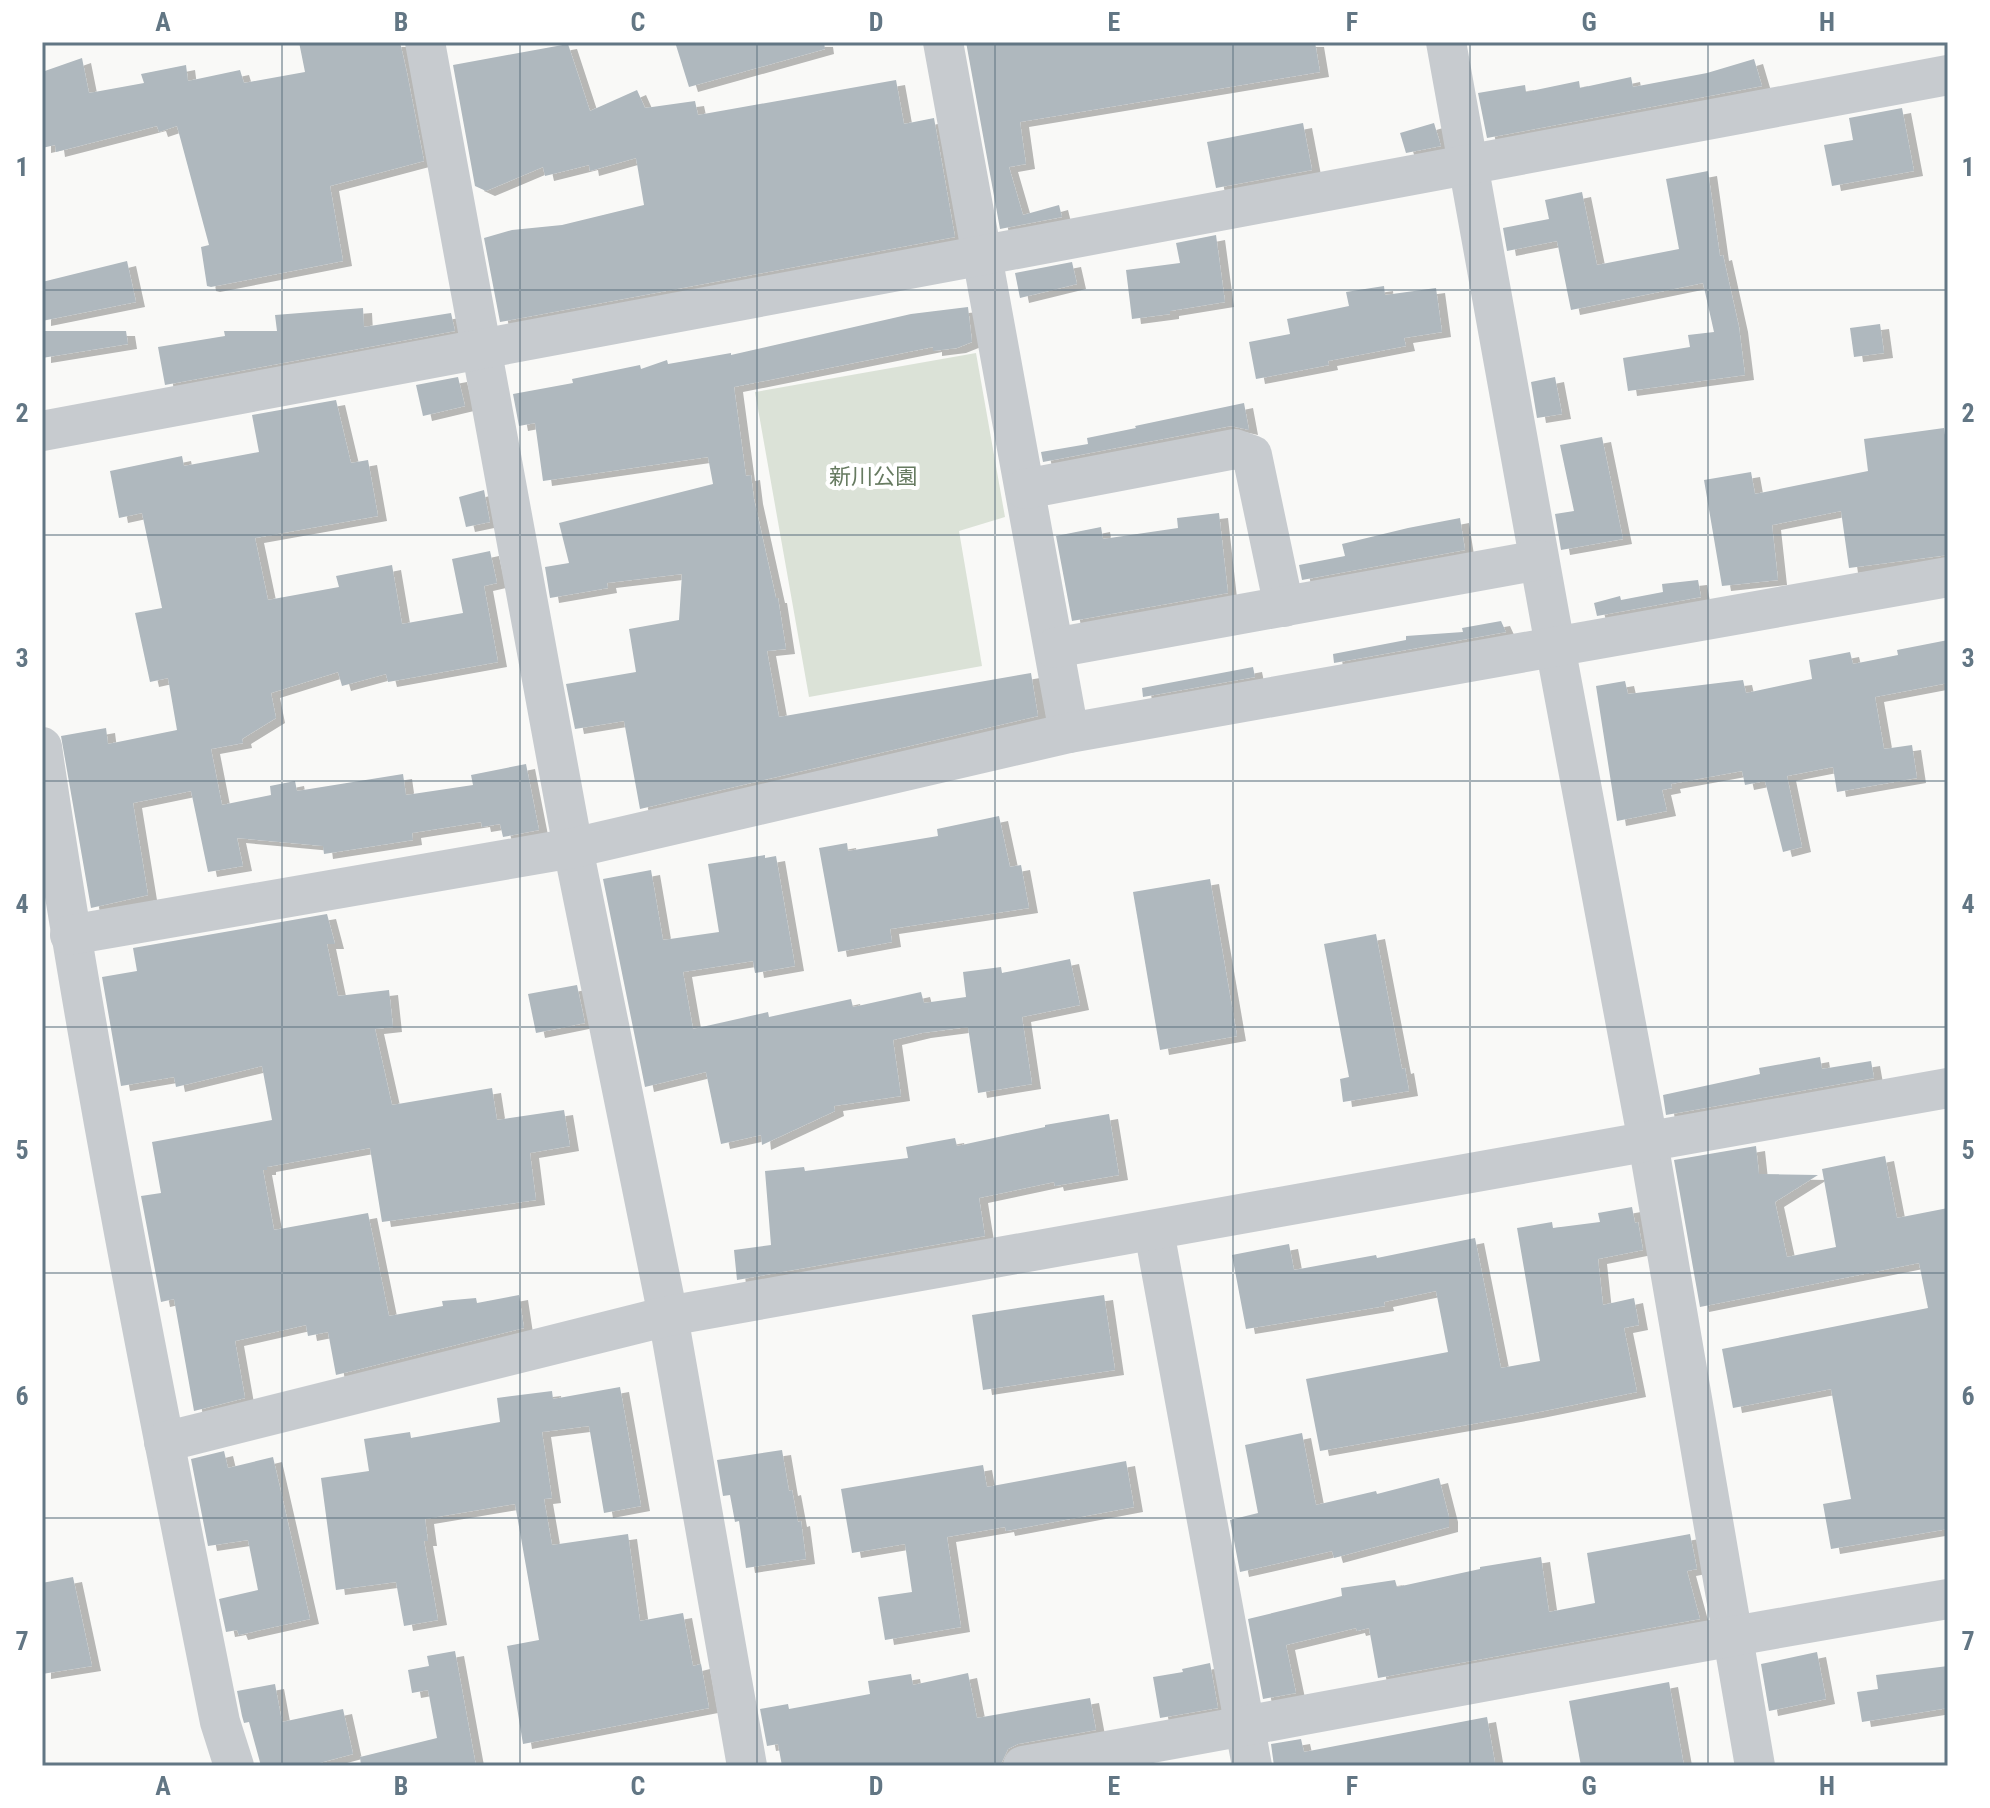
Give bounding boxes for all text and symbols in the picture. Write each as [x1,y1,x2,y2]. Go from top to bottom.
text: A [155,7,171,37]
text: B [394,7,408,37]
text: C [631,7,646,37]
text: D [869,7,883,37]
text: E [1108,7,1121,37]
text: F [1346,7,1358,37]
text: G [1581,7,1597,37]
text: H [1819,7,1835,37]
text: 1 [15,152,29,182]
text: 1 [1961,152,1975,182]
text: 2 [15,398,29,428]
text: 2 [1961,398,1975,428]
park label: 新川公園 [829,464,917,489]
text: 3 [15,643,29,673]
text: 3 [1961,643,1975,673]
text: 4 [15,889,29,919]
text: 4 [1961,889,1975,919]
text: 5 [15,1135,29,1165]
text: 5 [1961,1135,1975,1165]
text: 6 [15,1381,29,1411]
text: 6 [1961,1381,1975,1411]
text: 7 [15,1626,29,1656]
text: 7 [1961,1626,1975,1656]
text: A [155,1771,171,1801]
text: B [394,1771,408,1801]
text: C [631,1771,646,1801]
text: D [869,1771,883,1801]
text: E [1108,1771,1121,1801]
text: F [1346,1771,1358,1801]
text: G [1581,1771,1597,1801]
text: H [1819,1771,1835,1801]

